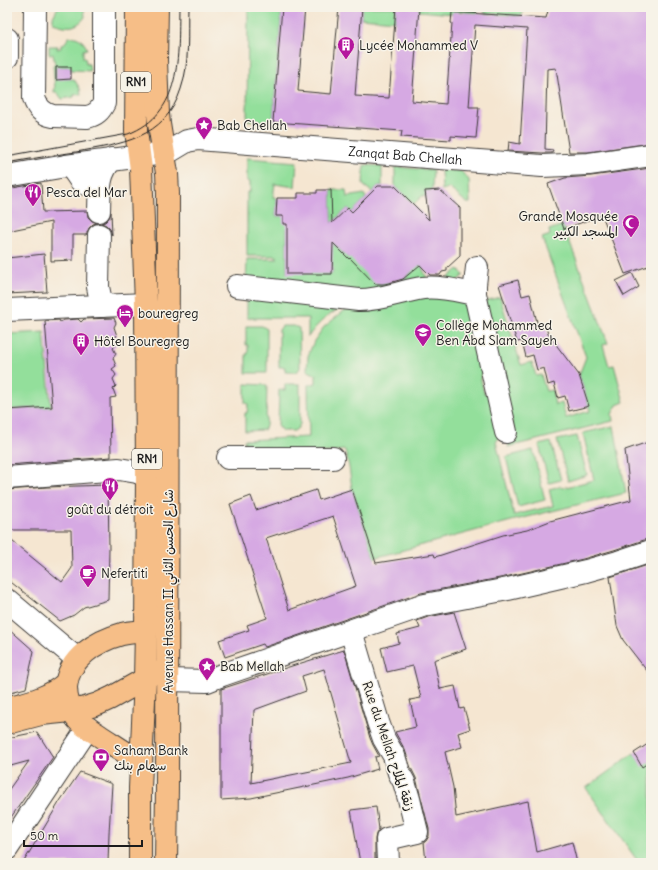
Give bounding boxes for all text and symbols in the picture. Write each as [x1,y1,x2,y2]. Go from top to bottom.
building icon: Lycée Mohammed V [336,35,356,60]
place label: Lycée Mohammed V [359,37,478,54]
road number: RN1 [121,72,151,92]
place icon: Bab Chellah [194,115,214,140]
place label: Bab Chellah [217,117,288,134]
street label: Zanqat Bab Chellah [348,143,464,169]
restaurant icon: Pesca del Mar [23,182,43,207]
place label: Pesca del Mar [46,184,128,201]
place label: Grande Mosquée المسجد الكبير [518,208,618,240]
mosque icon: Grande Mosquée المسجد الكبير [621,213,641,238]
hotel icon: bouregreg [115,303,135,328]
place label: bouregreg [138,305,198,322]
place label: Collège Mohammed Ben Abd Slam Sayeh [436,317,557,349]
school or university icon: Collège Mohammed Ben Abd Slam Sayeh [413,322,433,347]
building icon: Hôtel Bouregreg [71,331,91,356]
place label: Hôtel Bouregreg [94,333,190,350]
road number: RN1 [132,449,162,469]
restaurant icon: goût du détroit [100,476,120,501]
street label: Avenue Hassan II شارع الحسن الثاني [160,489,180,693]
place label: goût du détroit [67,501,154,518]
cafe icon: Nefertiti [78,563,98,588]
place label: Nefertiti [101,565,148,582]
place icon: Bab Mellah [197,656,217,681]
place label: Bab Mellah [220,658,285,675]
street label: Rue du Mellah زنقة الملاح [357,679,419,814]
place label: Saham Bank سهام بنك [114,742,189,776]
bank icon: Saham Bank سهام بنك [91,747,111,772]
scale bar [24,822,142,848]
text: 50 m [30,828,59,843]

